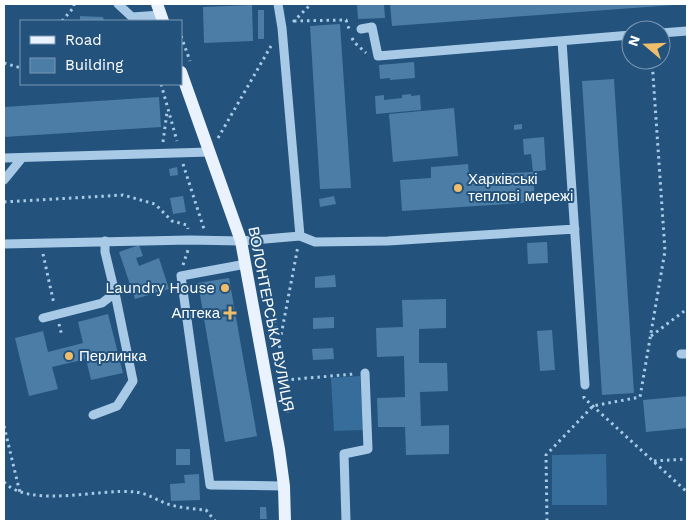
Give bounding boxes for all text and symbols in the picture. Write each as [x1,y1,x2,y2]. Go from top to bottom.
legend [20,20,182,85]
north arrow [621,20,671,70]
text: Road [65,31,102,49]
text: N [624,33,643,48]
text: Building [65,56,123,74]
place label: Харківські теплові мережі [468,170,573,205]
marker: Харківські теплові мережі [452,182,464,194]
street label: ВОЛОНТЕРСЬКА ВУЛИЦЯ [244,225,298,413]
place label: Laundry House [105,279,215,297]
marker: Laundry House [219,282,231,294]
place label: Аптека [172,304,221,322]
marker: Аптека [224,307,236,319]
place label: Перлинка [79,347,147,365]
marker: Перлинка [63,350,75,362]

